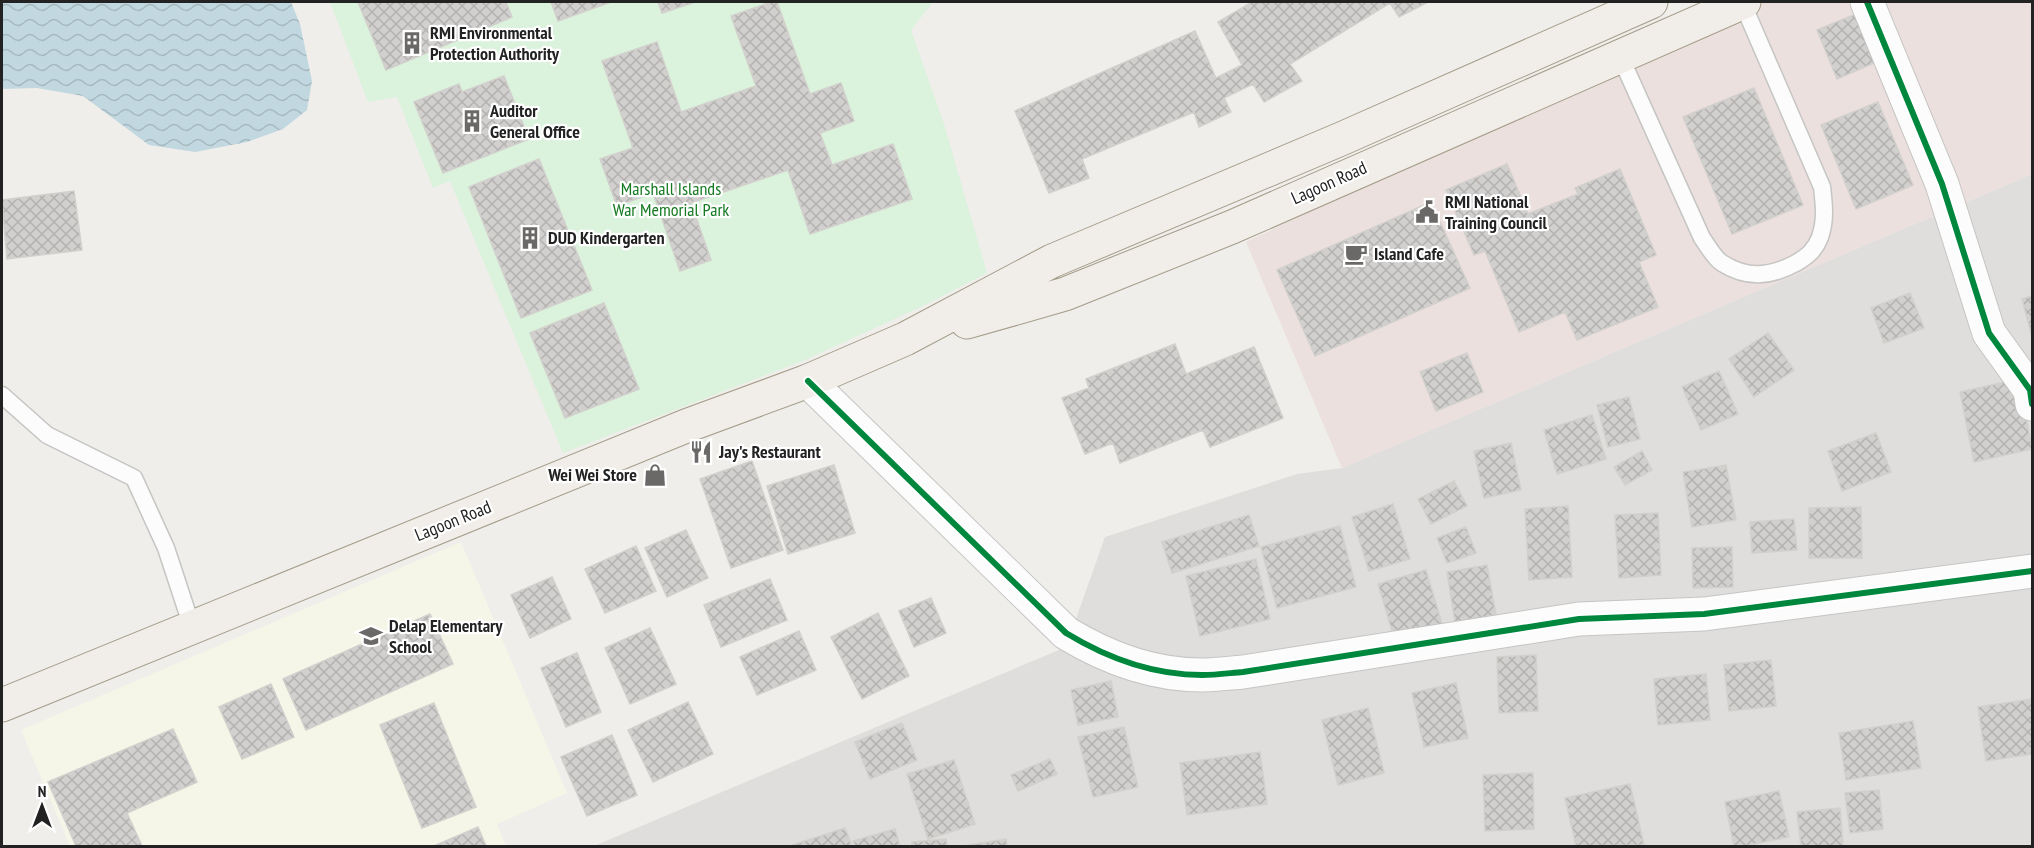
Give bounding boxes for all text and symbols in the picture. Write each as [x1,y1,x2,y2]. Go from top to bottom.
place label: RMI Environmental Protection Authority [430,21,560,65]
building icon: RMI Environmental Protection Authority [399,30,425,56]
place label: Auditor General Office [489,99,580,143]
building icon: Auditor General Office [459,108,485,134]
street label: Lagoon Road [1287,156,1370,209]
park label: Marshall Islands War Memorial Park [613,177,729,221]
place label: RMI National Training Council [1445,190,1548,234]
public building icon: RMI National Training Council [1414,199,1440,225]
building icon: DUD Kindergarten [517,225,543,251]
place label: DUD Kindergarten [548,226,665,249]
cafe icon: Island Cafe [1343,241,1369,267]
place label: Island Cafe [1374,242,1444,265]
restaurant icon: Jay's Restaurant [688,439,714,465]
place label: Jay's Restaurant [718,440,821,463]
shop icon: Wei Wei Store [642,462,668,488]
place label: Wei Wei Store [547,463,637,486]
street label: Lagoon Road [411,495,494,546]
place label: Delap Elementary School [389,614,503,658]
school or university icon: Delap Elementary School [358,623,384,649]
north arrow [12,776,72,836]
text: N [38,781,46,801]

